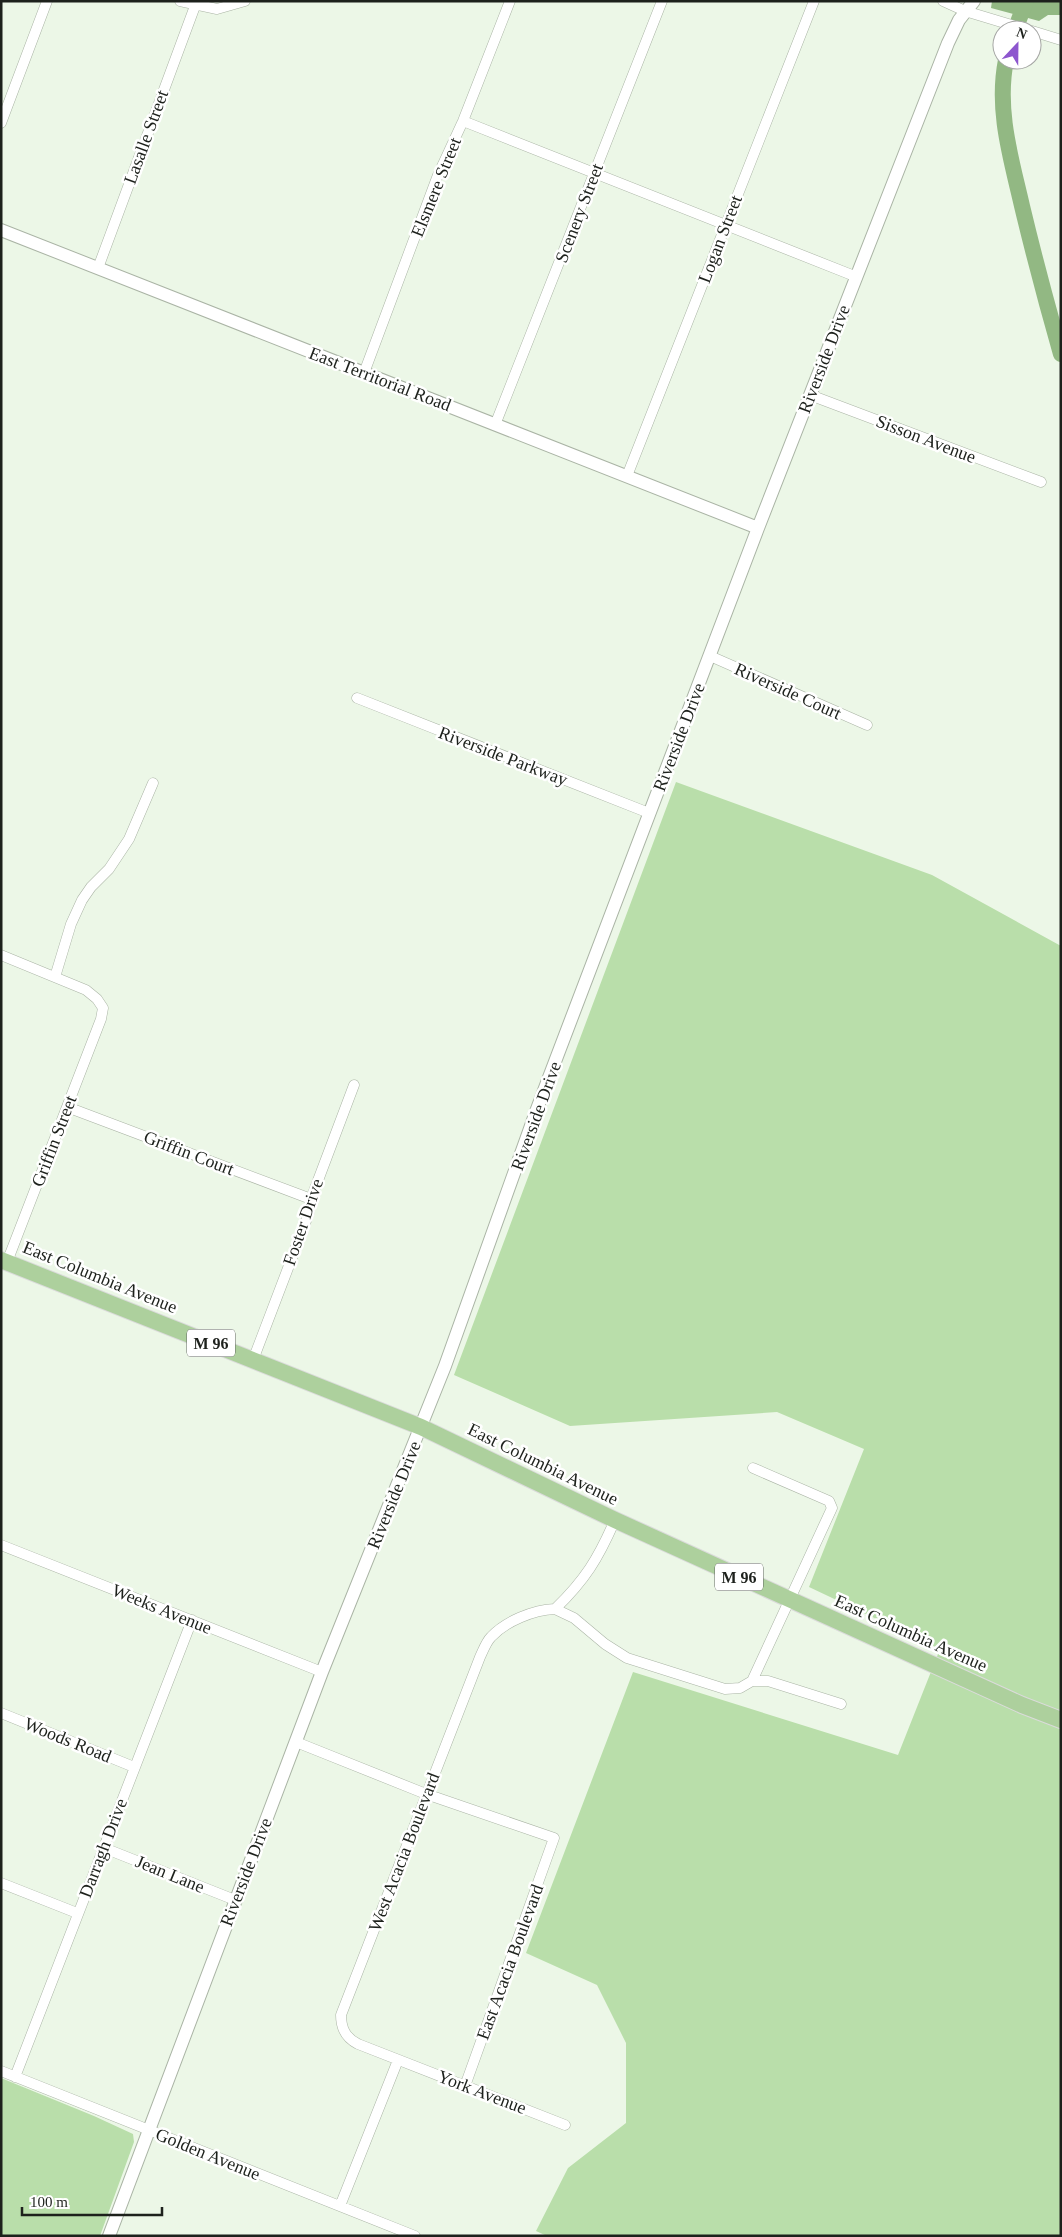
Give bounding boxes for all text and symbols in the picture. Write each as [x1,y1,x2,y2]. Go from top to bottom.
north arrow [992,20,1042,70]
text: N [1014,25,1029,42]
street label: Lasalle Street [120,87,172,187]
street label: Elsmere Street [407,134,465,240]
street label: Scenery Street [551,161,607,265]
street label: Logan Street [694,192,746,286]
street label: Riverside Drive [794,302,854,416]
street label: East Territorial Road [306,343,454,415]
street label: Sisson Avenue [873,411,979,467]
street label: Riverside Court [732,659,844,723]
street label: Riverside Drive [649,680,709,794]
street label: Riverside Parkway [436,722,570,790]
street label: Riverside Drive [507,1059,565,1173]
street label: Griffin Street [27,1093,81,1189]
street label: Griffin Court [141,1127,237,1179]
street label: Foster Drive [279,1176,327,1268]
street label: East Columbia Avenue [20,1237,180,1317]
road number: M 96 [187,1330,235,1356]
street label: East Columbia Avenue [465,1419,621,1509]
street label: Riverside Drive [363,1438,425,1552]
road number: M 96 [715,1564,763,1590]
street label: Weeks Avenue [109,1580,215,1638]
street label: East Columbia Avenue [832,1590,990,1676]
street label: Woods Road [22,1713,114,1767]
street label: West Acacia Boulevard [364,1770,444,1934]
street label: Darragh Drive [75,1796,131,1900]
street label: Riverside Drive [216,1815,276,1929]
street label: Jean Lane [133,1851,207,1897]
street label: East Acacia Boulevard [473,1882,547,2042]
street label: York Avenue [435,2066,529,2118]
street label: Golden Avenue [153,2124,263,2184]
scale bar [22,2184,162,2216]
text: 100 m [30,2194,68,2210]

